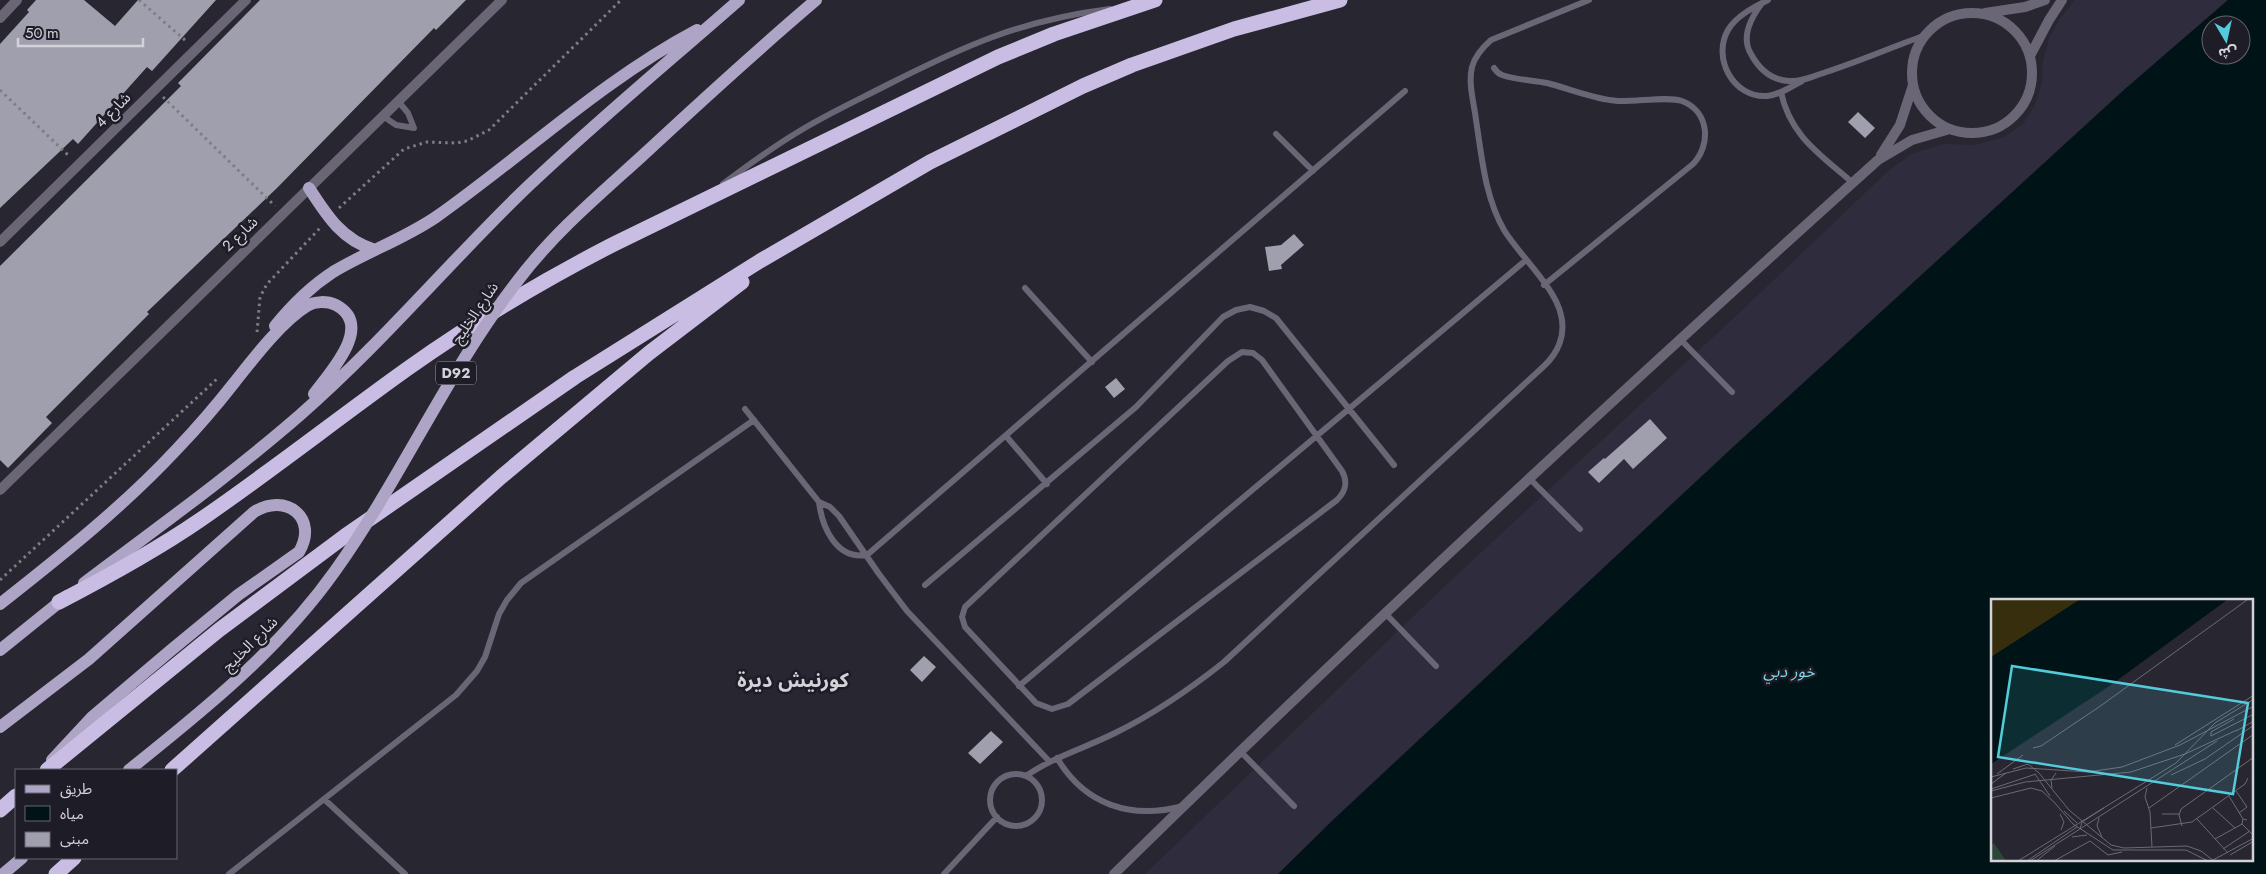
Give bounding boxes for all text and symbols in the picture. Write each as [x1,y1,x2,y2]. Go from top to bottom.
scale bar [18,15,142,47]
north arrow [2201,15,2251,65]
text: 50 m [25,22,59,44]
text: ش [2217,41,2239,64]
street label: شارع 4 [90,87,137,134]
street label: شارع 2 [217,211,264,257]
street label: شارع الخليج [446,277,505,349]
road number: D92 [436,362,476,384]
inset map [1991,599,2254,862]
street label: شارع الخليج [217,611,284,677]
water label: خور دبي [1763,660,1815,685]
district label: كورنيش ديرة [737,666,850,695]
legend [15,769,178,859]
text: طريق [60,778,92,800]
text: مياه [60,803,84,825]
text: مبنى [60,828,89,850]

